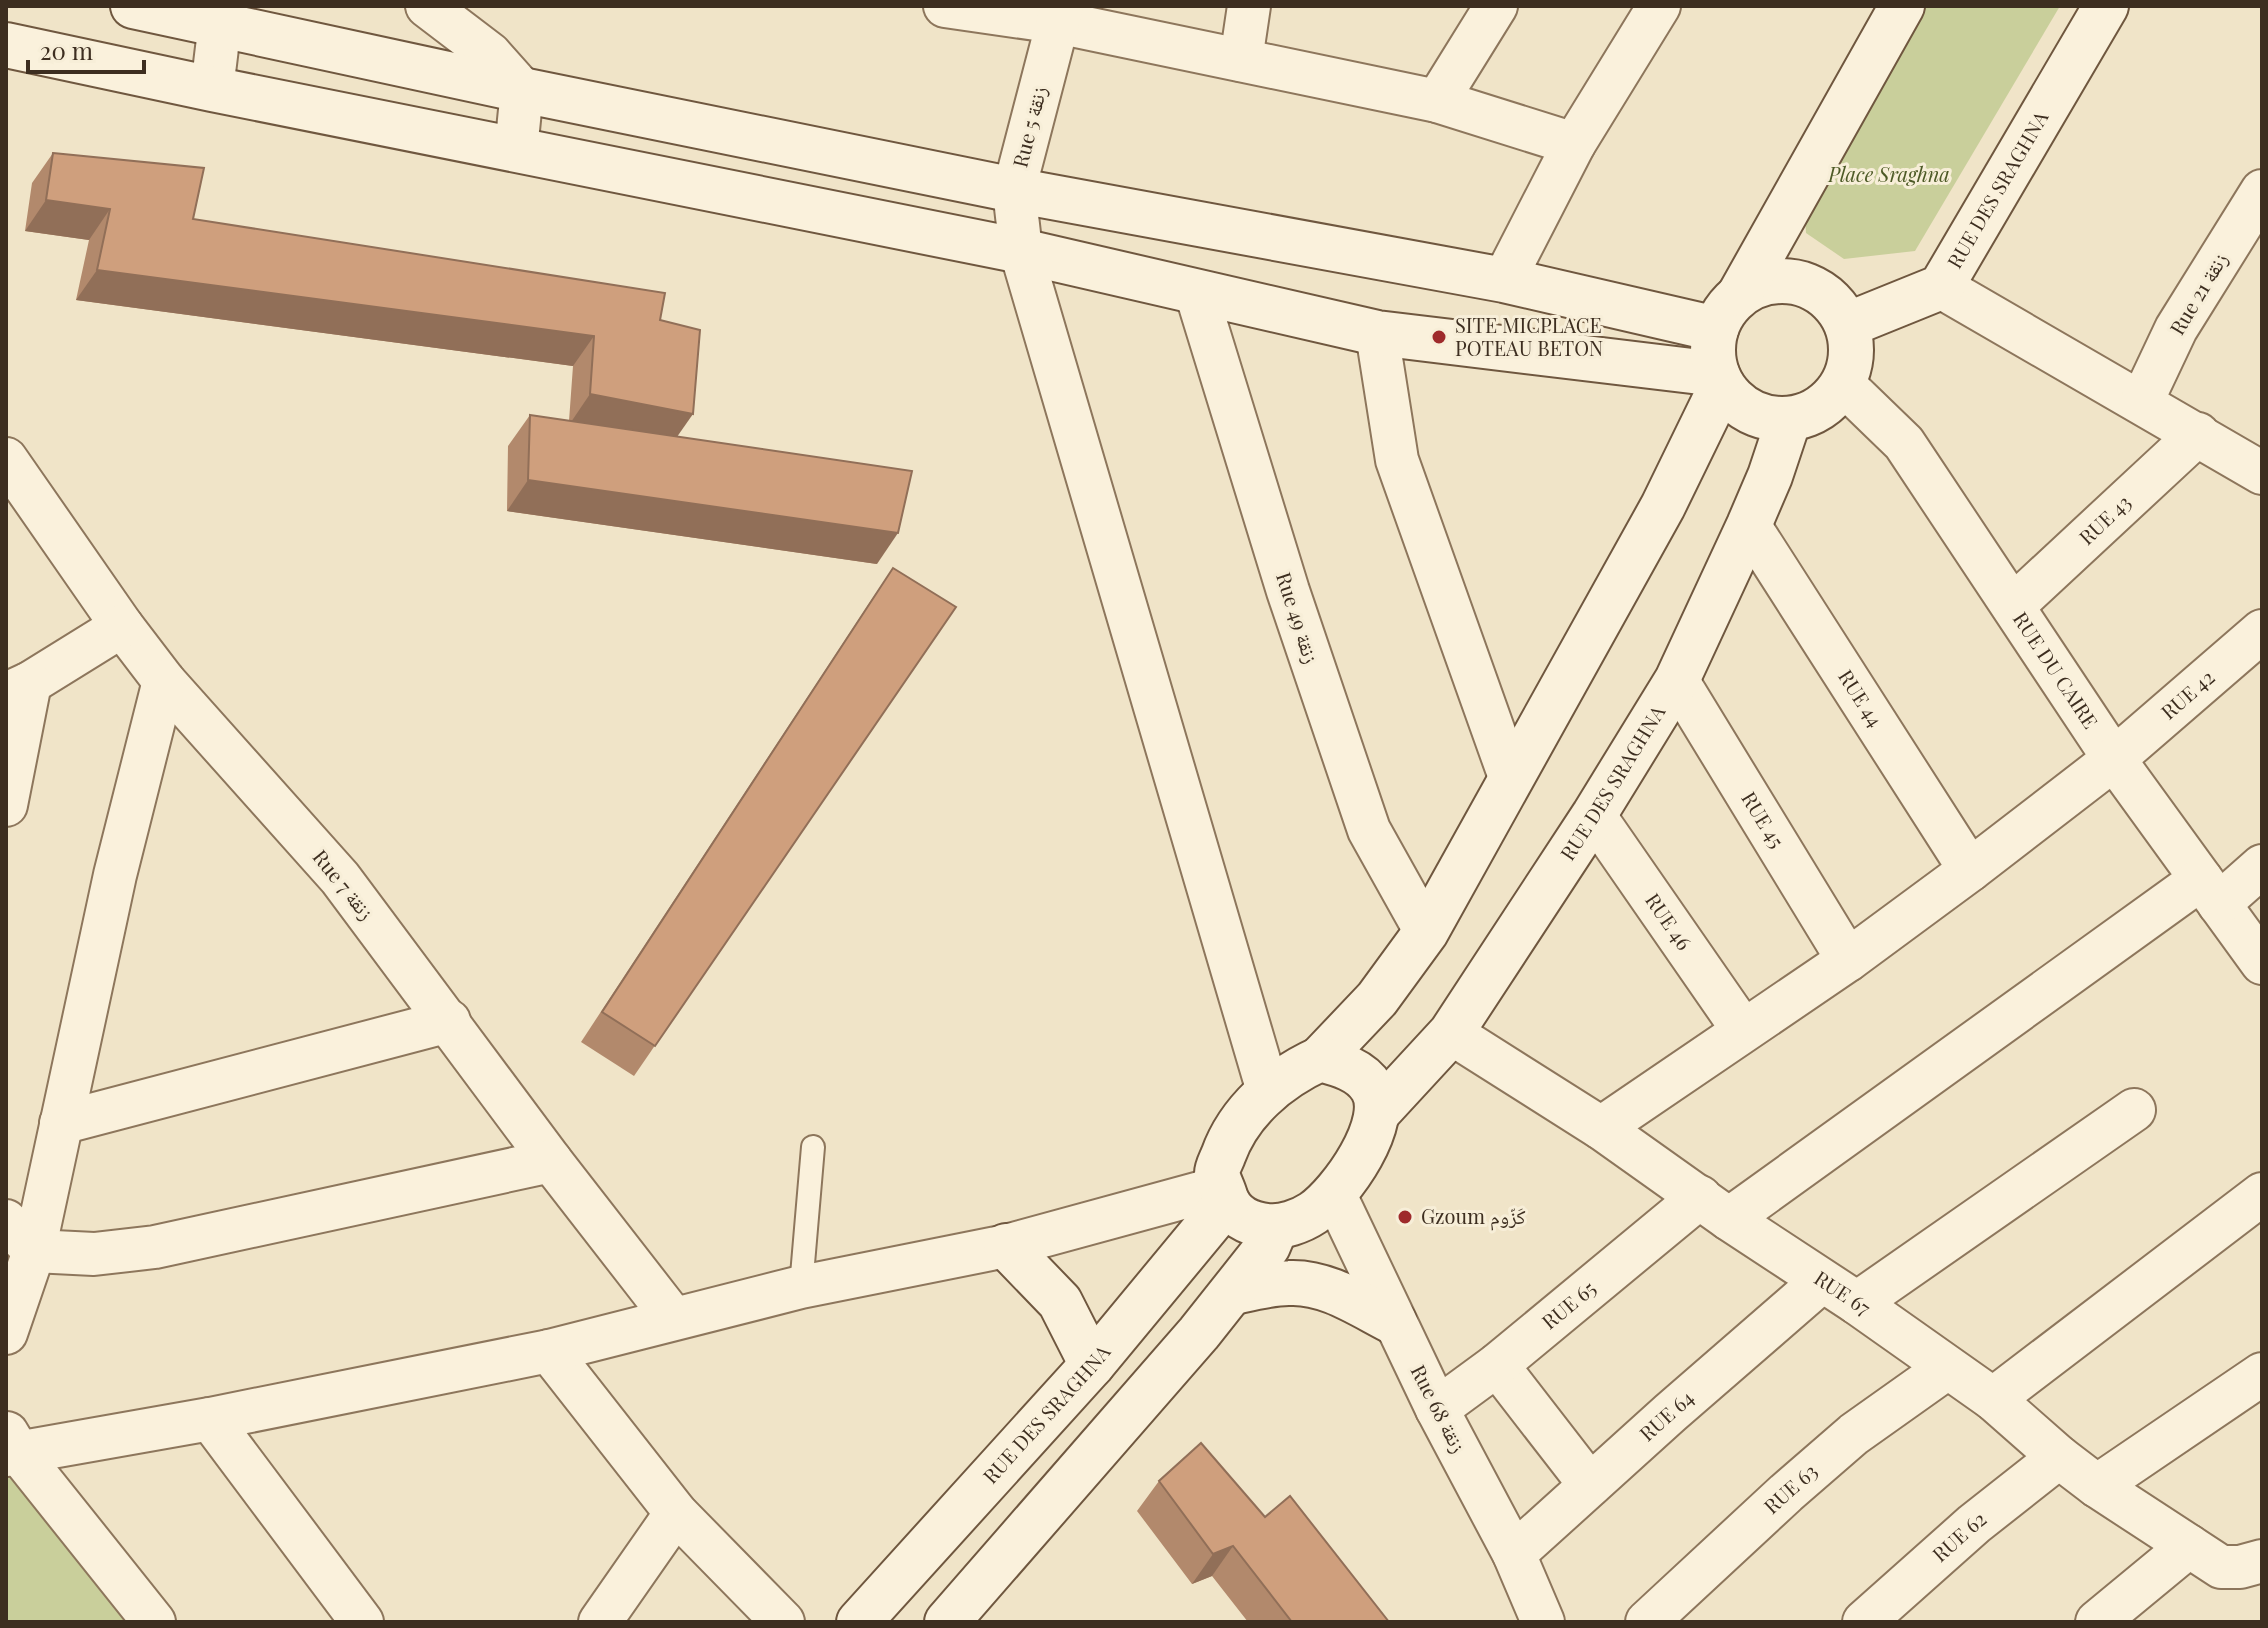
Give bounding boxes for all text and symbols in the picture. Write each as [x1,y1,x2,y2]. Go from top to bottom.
scale bar [28,24,144,74]
text: 20 m [40,34,93,66]
street label: Rue 5 زنقة [1005,83,1052,170]
street label: RUE DES SRAGHNA [1940,105,2054,273]
park label: Place Sraghna [1827,160,1950,187]
street label: Rue 21 زنقة [2163,247,2233,339]
place label: SITE MICPLACE POTEAU BETON [1455,311,1603,361]
marker: SITE MICPLACE POTEAU BETON [1430,328,1448,346]
street label: RUE 43 [2072,488,2136,550]
street label: Rue 49 زنقة [1271,569,1326,667]
street label: RUE DU CAIRE [2008,606,2105,733]
street label: RUE 42 [2154,663,2220,725]
street label: RUE 44 [1833,664,1890,732]
street label: RUE DES SRAGHNA [1553,699,1670,865]
street label: RUE 45 [1736,786,1791,852]
street label: Rue 7 زنقة [308,843,381,925]
street label: RUE 46 [1640,887,1698,955]
place label: Gzoum كَزّوم [1421,1202,1525,1231]
marker: Gzoum كَزّوم [1396,1208,1414,1226]
street label: RUE 67 [1810,1264,1877,1321]
street label: RUE 65 [1536,1274,1601,1334]
street label: RUE DES SRAGHNA [976,1338,1116,1489]
street label: Rue 68 زنقة [1406,1360,1473,1457]
street label: RUE 64 [1633,1383,1699,1446]
street label: RUE 63 [1757,1457,1822,1519]
street label: RUE 62 [1926,1505,1991,1567]

